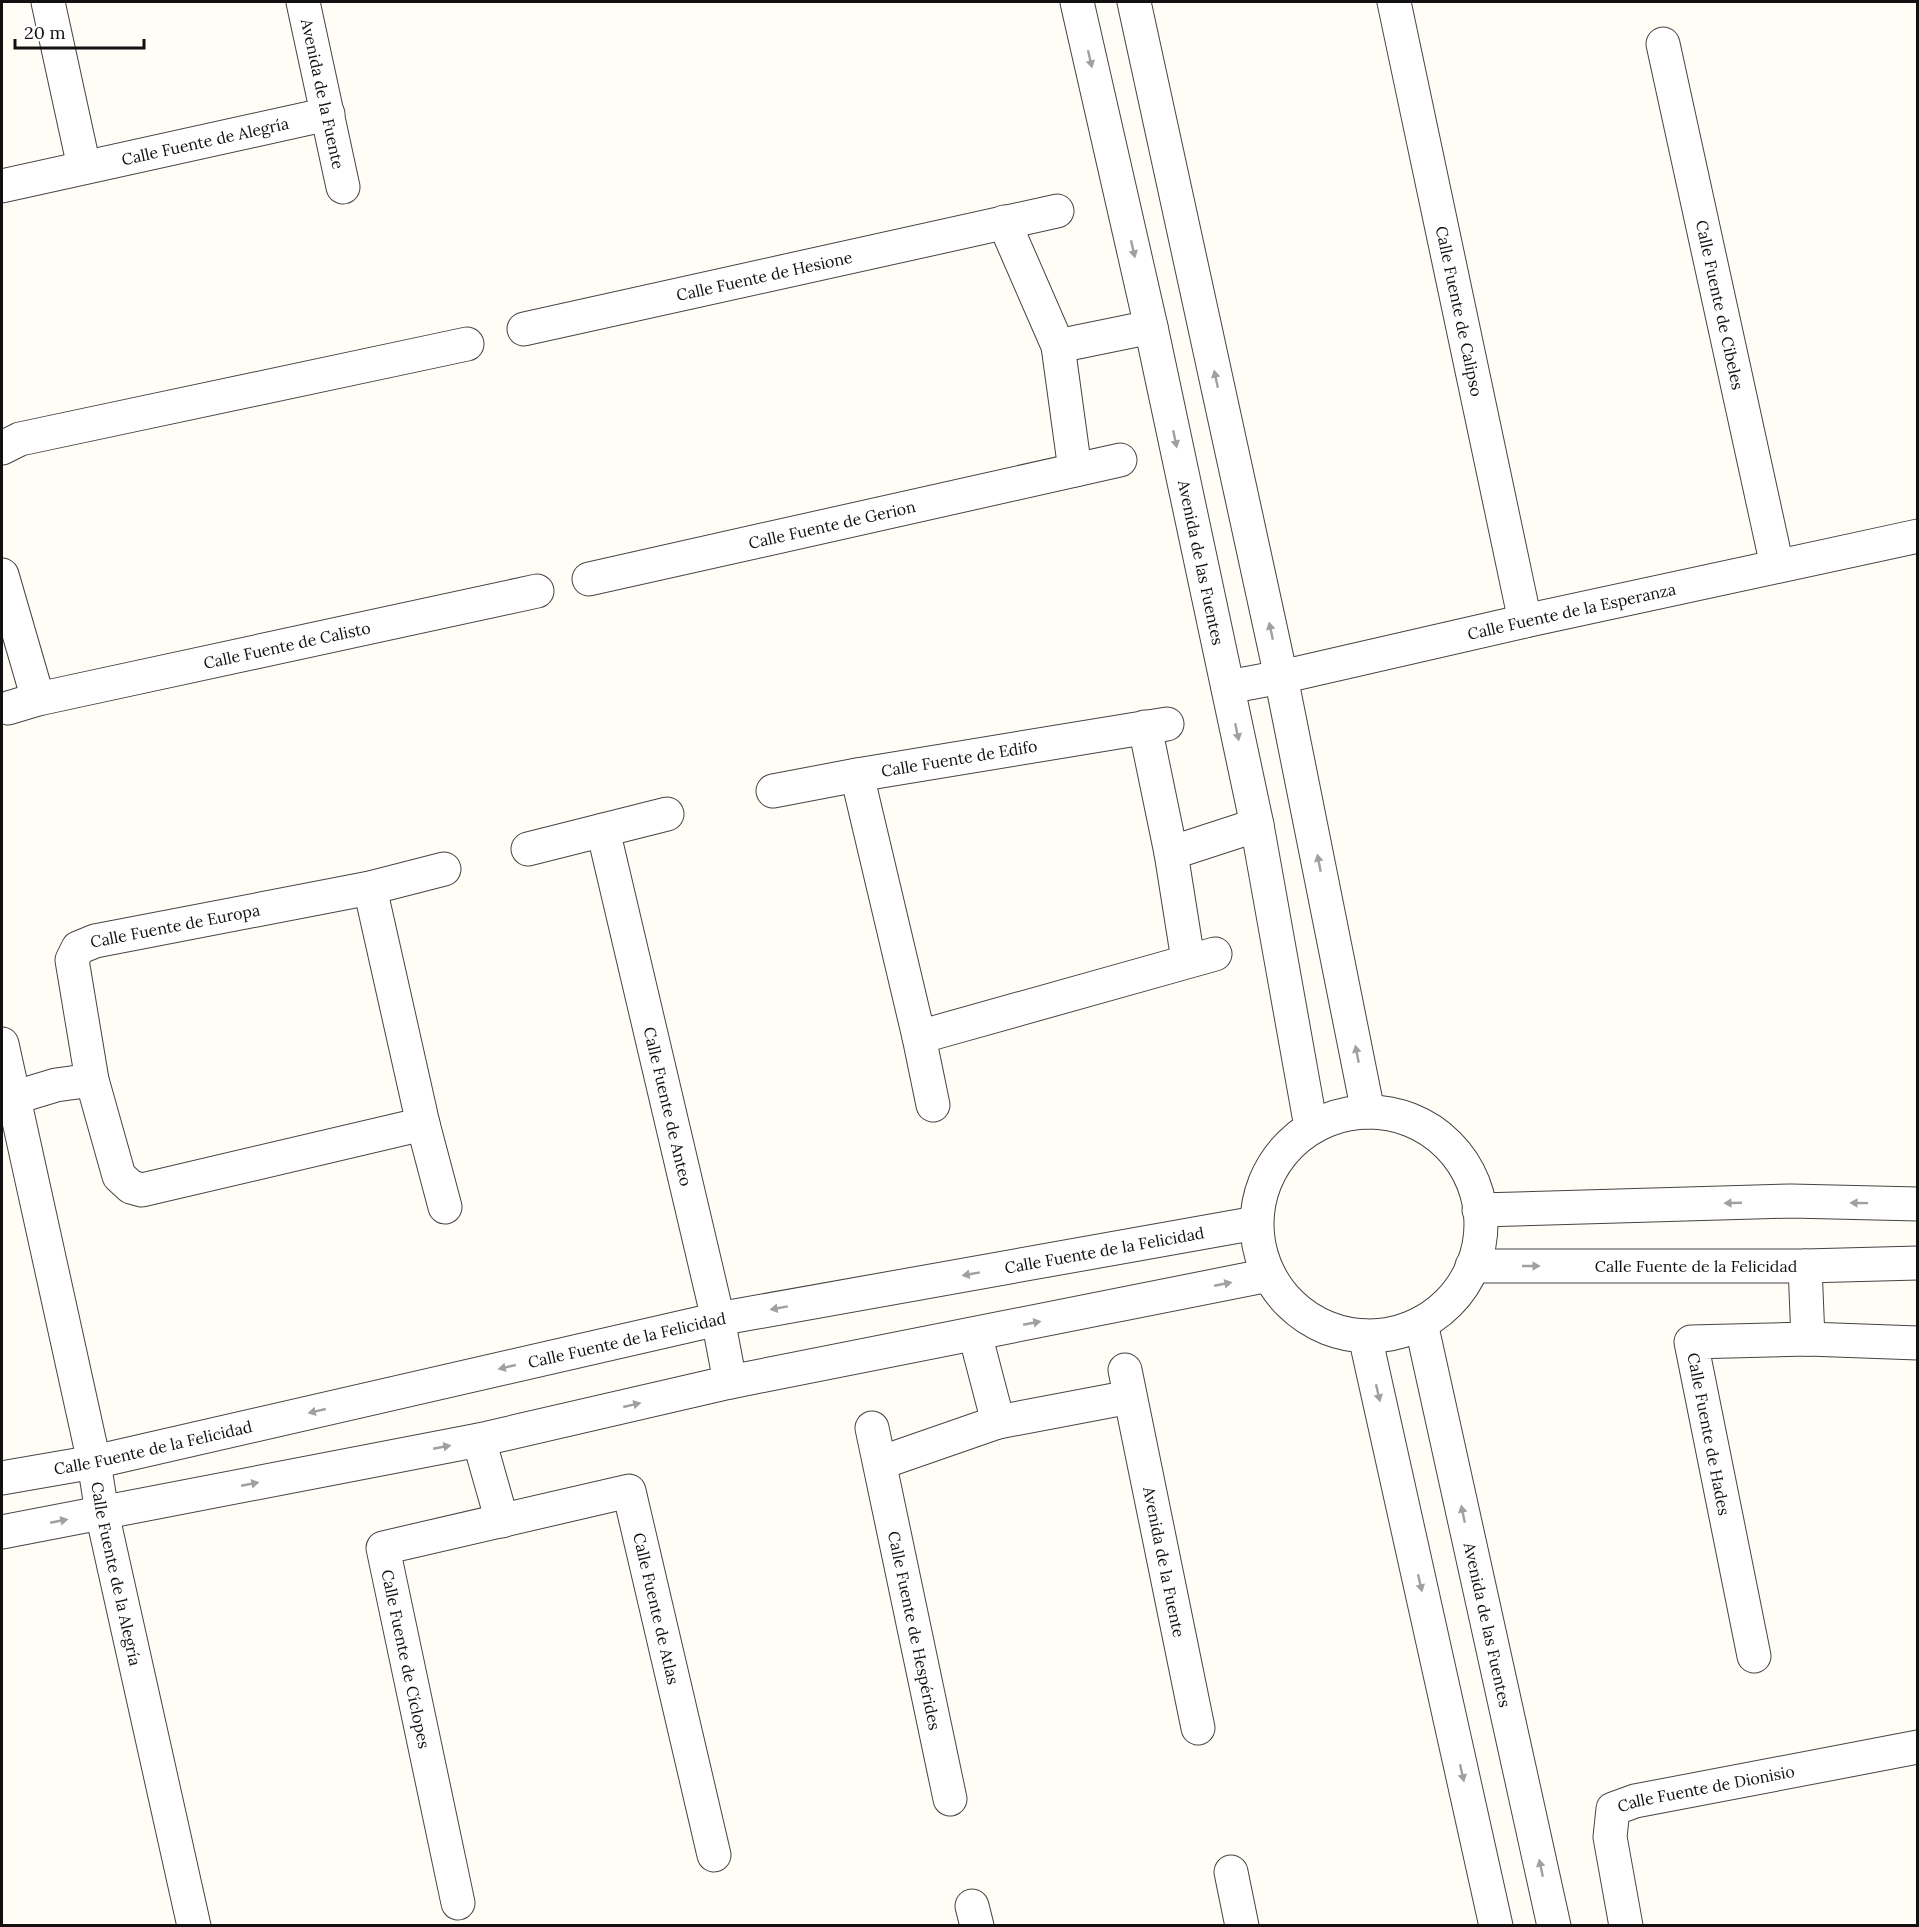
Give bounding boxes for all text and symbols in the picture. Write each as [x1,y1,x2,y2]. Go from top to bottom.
scale bar [15,12,144,50]
street label: Avenida de la Fuente [297,16,349,171]
text: 20 m [24,21,66,44]
one-way arrow [1085,49,1095,68]
street label: Calle Fuente de Alegría [120,113,291,169]
street label: Calle Fuente de Cibeles [1692,218,1748,392]
street label: Calle Fuente de Calipso [1432,224,1487,398]
one-way arrow [1129,239,1138,258]
street label: Calle Fuente de Hesione [674,247,854,305]
one-way arrow [1211,369,1220,388]
one-way arrow [1171,430,1180,449]
street label: Avenida de las Fuentes [1174,477,1228,647]
street label: Calle Fuente de Gerion [747,496,918,553]
street label: Calle Fuente de la Esperanza [1466,579,1678,644]
street label: Calle Fuente de Calisto [202,617,372,673]
one-way arrow [1266,621,1276,640]
one-way arrow [1233,723,1243,742]
street label: Calle Fuente de Edifo [880,736,1039,781]
one-way arrow [1314,853,1323,872]
street label: Calle Fuente de Europa [88,899,262,952]
street label: Calle Fuente de Anteo [640,1025,696,1188]
one-way arrow [1352,1044,1361,1063]
one-way arrow [1723,1198,1742,1208]
one-way arrow [1850,1198,1869,1208]
street label: Calle Fuente de la Felicidad [1003,1222,1206,1278]
street label: Calle Fuente de la Felicidad [1595,1256,1798,1276]
one-way arrow [1521,1261,1540,1271]
one-way arrow [962,1270,981,1279]
one-way arrow [1214,1279,1233,1288]
one-way arrow [770,1304,789,1313]
street label: Calle Fuente de la Felicidad [526,1308,728,1372]
one-way arrow [1023,1318,1042,1327]
street label: Calle Fuente de Hades [1683,1351,1735,1517]
one-way arrow [497,1363,516,1373]
one-way arrow [1373,1383,1383,1402]
one-way arrow [623,1399,641,1409]
one-way arrow [307,1407,326,1416]
street label: Calle Fuente de la Felicidad [52,1416,254,1479]
one-way arrow [433,1442,452,1451]
one-way arrow [241,1479,260,1488]
street label: Calle Fuente de la Alegría [87,1480,146,1668]
street label: Avenida de la Fuente [1139,1484,1189,1639]
one-way arrow [1458,1505,1468,1523]
one-way arrow [50,1516,69,1525]
street label: Calle Fuente de Hespérides [884,1529,945,1732]
street label: Calle Fuente de Atlas [629,1531,684,1686]
street label: Avenida de las Fuentes [1459,1539,1515,1709]
street label: Calle Fuente de Cíclopes [377,1568,435,1750]
one-way arrow [1416,1574,1425,1593]
street label: Calle Fuente de Dionisio [1614,1761,1796,1817]
one-way arrow [1458,1764,1467,1783]
one-way arrow [1536,1859,1545,1878]

